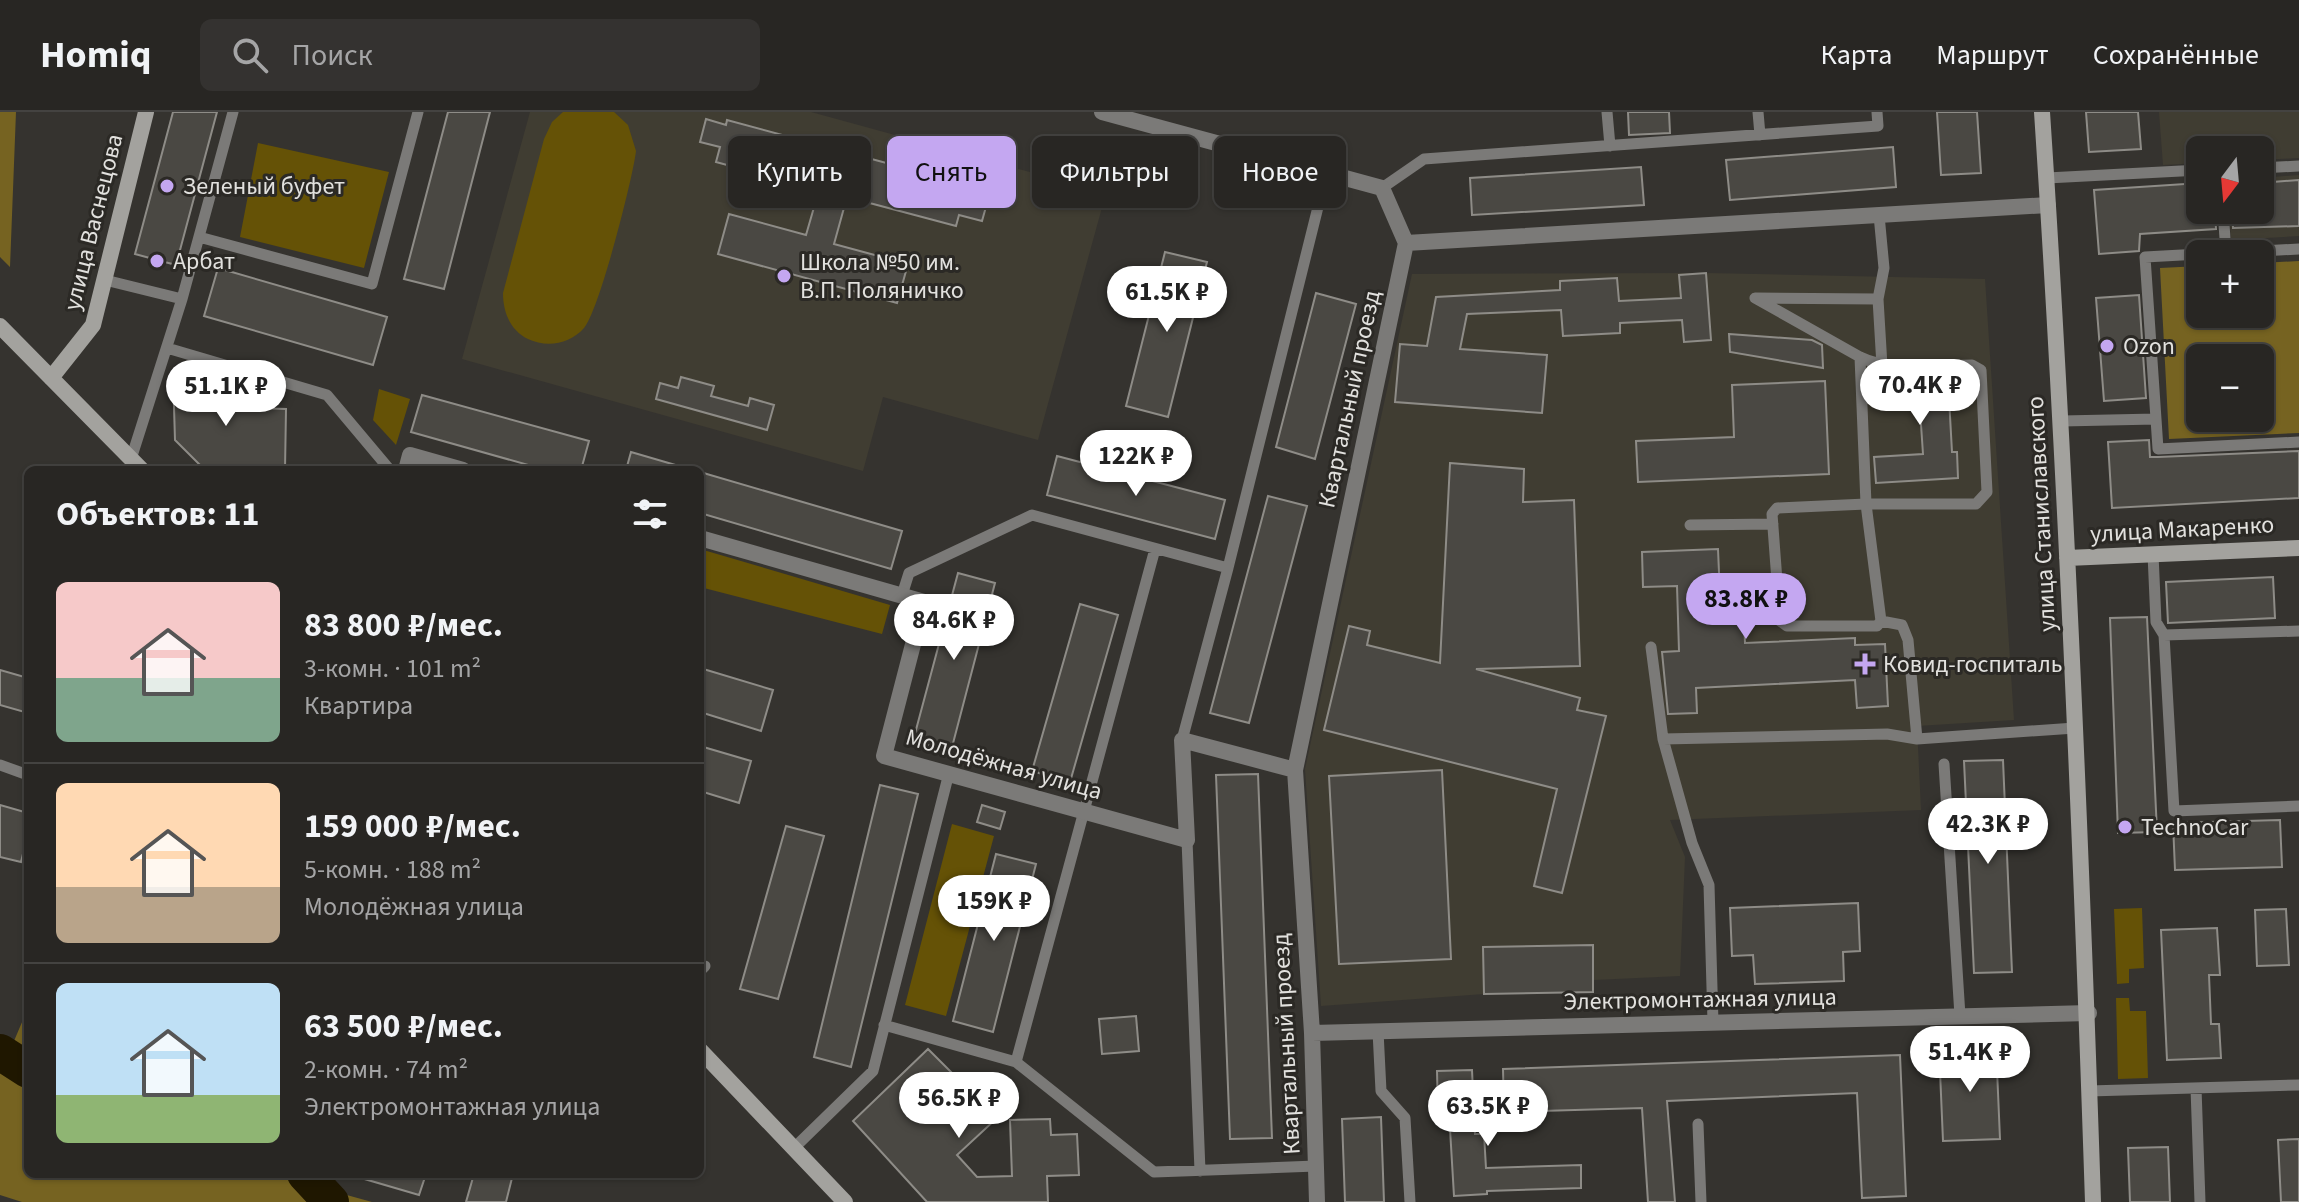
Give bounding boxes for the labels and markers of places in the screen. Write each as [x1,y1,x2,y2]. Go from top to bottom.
place label: Зеленый буфет [183,169,345,204]
marker: Зеленый буфет [158,177,176,195]
place label: Арбат [173,244,235,279]
place label: Школа №50 им. В.П. Поляничко [800,245,964,308]
marker: Арбат [148,252,166,270]
pin: 61.5K ₽ [1093,266,1241,334]
marker: Школа №50 им. В.П. Поляничко [775,267,793,285]
place label: Ozon [2123,329,2175,364]
marker: Ozon [2098,337,2116,355]
pin: 70.4K ₽ [1846,359,1994,427]
pin: 51.1K ₽ [152,360,300,428]
pin: 122K ₽ [1071,430,1201,498]
pin: 83.8K ₽ [1672,573,1820,641]
pin: 84.6K ₽ [880,594,1028,662]
place label: Ковид-госпиталь [1883,647,2062,682]
marker: Ковид-госпиталь [1854,653,1876,675]
pin: 42.3K ₽ [1914,798,2062,866]
place label: TechnoCar [2141,810,2249,845]
marker: TechnoCar [2116,818,2134,836]
pin: 159K ₽ [929,875,1059,943]
pin: 51.4K ₽ [1896,1026,2044,1094]
pin: 56.5K ₽ [885,1072,1033,1140]
pin: 63.5K ₽ [1414,1080,1562,1148]

